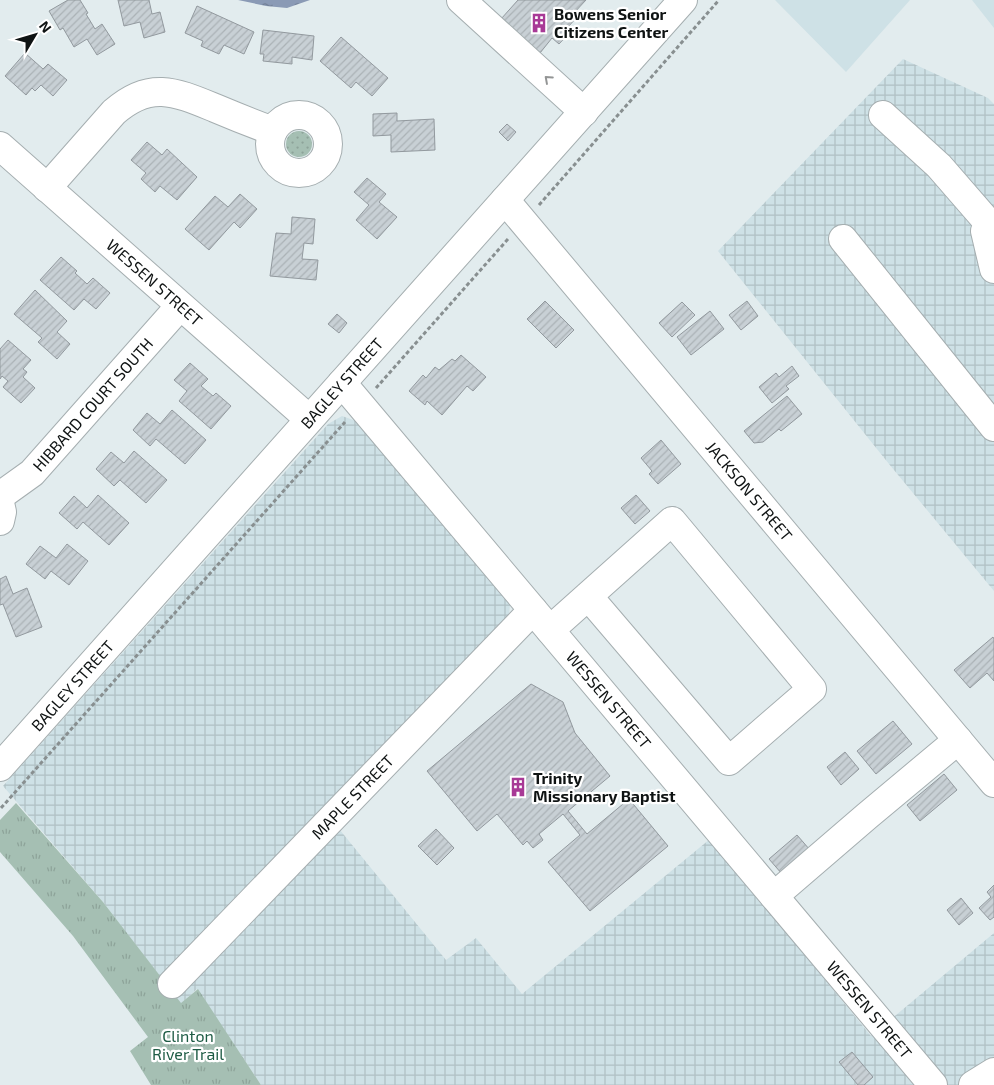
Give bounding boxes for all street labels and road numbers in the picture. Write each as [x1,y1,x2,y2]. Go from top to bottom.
street label: WESSEN STREET [103,235,206,329]
street label: HIBBARD COURT SOUTH [28,334,156,475]
street label: BAGLEY STREET [296,334,387,432]
street label: JACKSON STREET [702,437,797,544]
street label: BAGLEY STREET [27,636,117,734]
street label: WESSEN STREET [563,647,655,752]
street label: MAPLE STREET [307,751,397,843]
street label: WESSEN STREET [824,957,916,1062]

